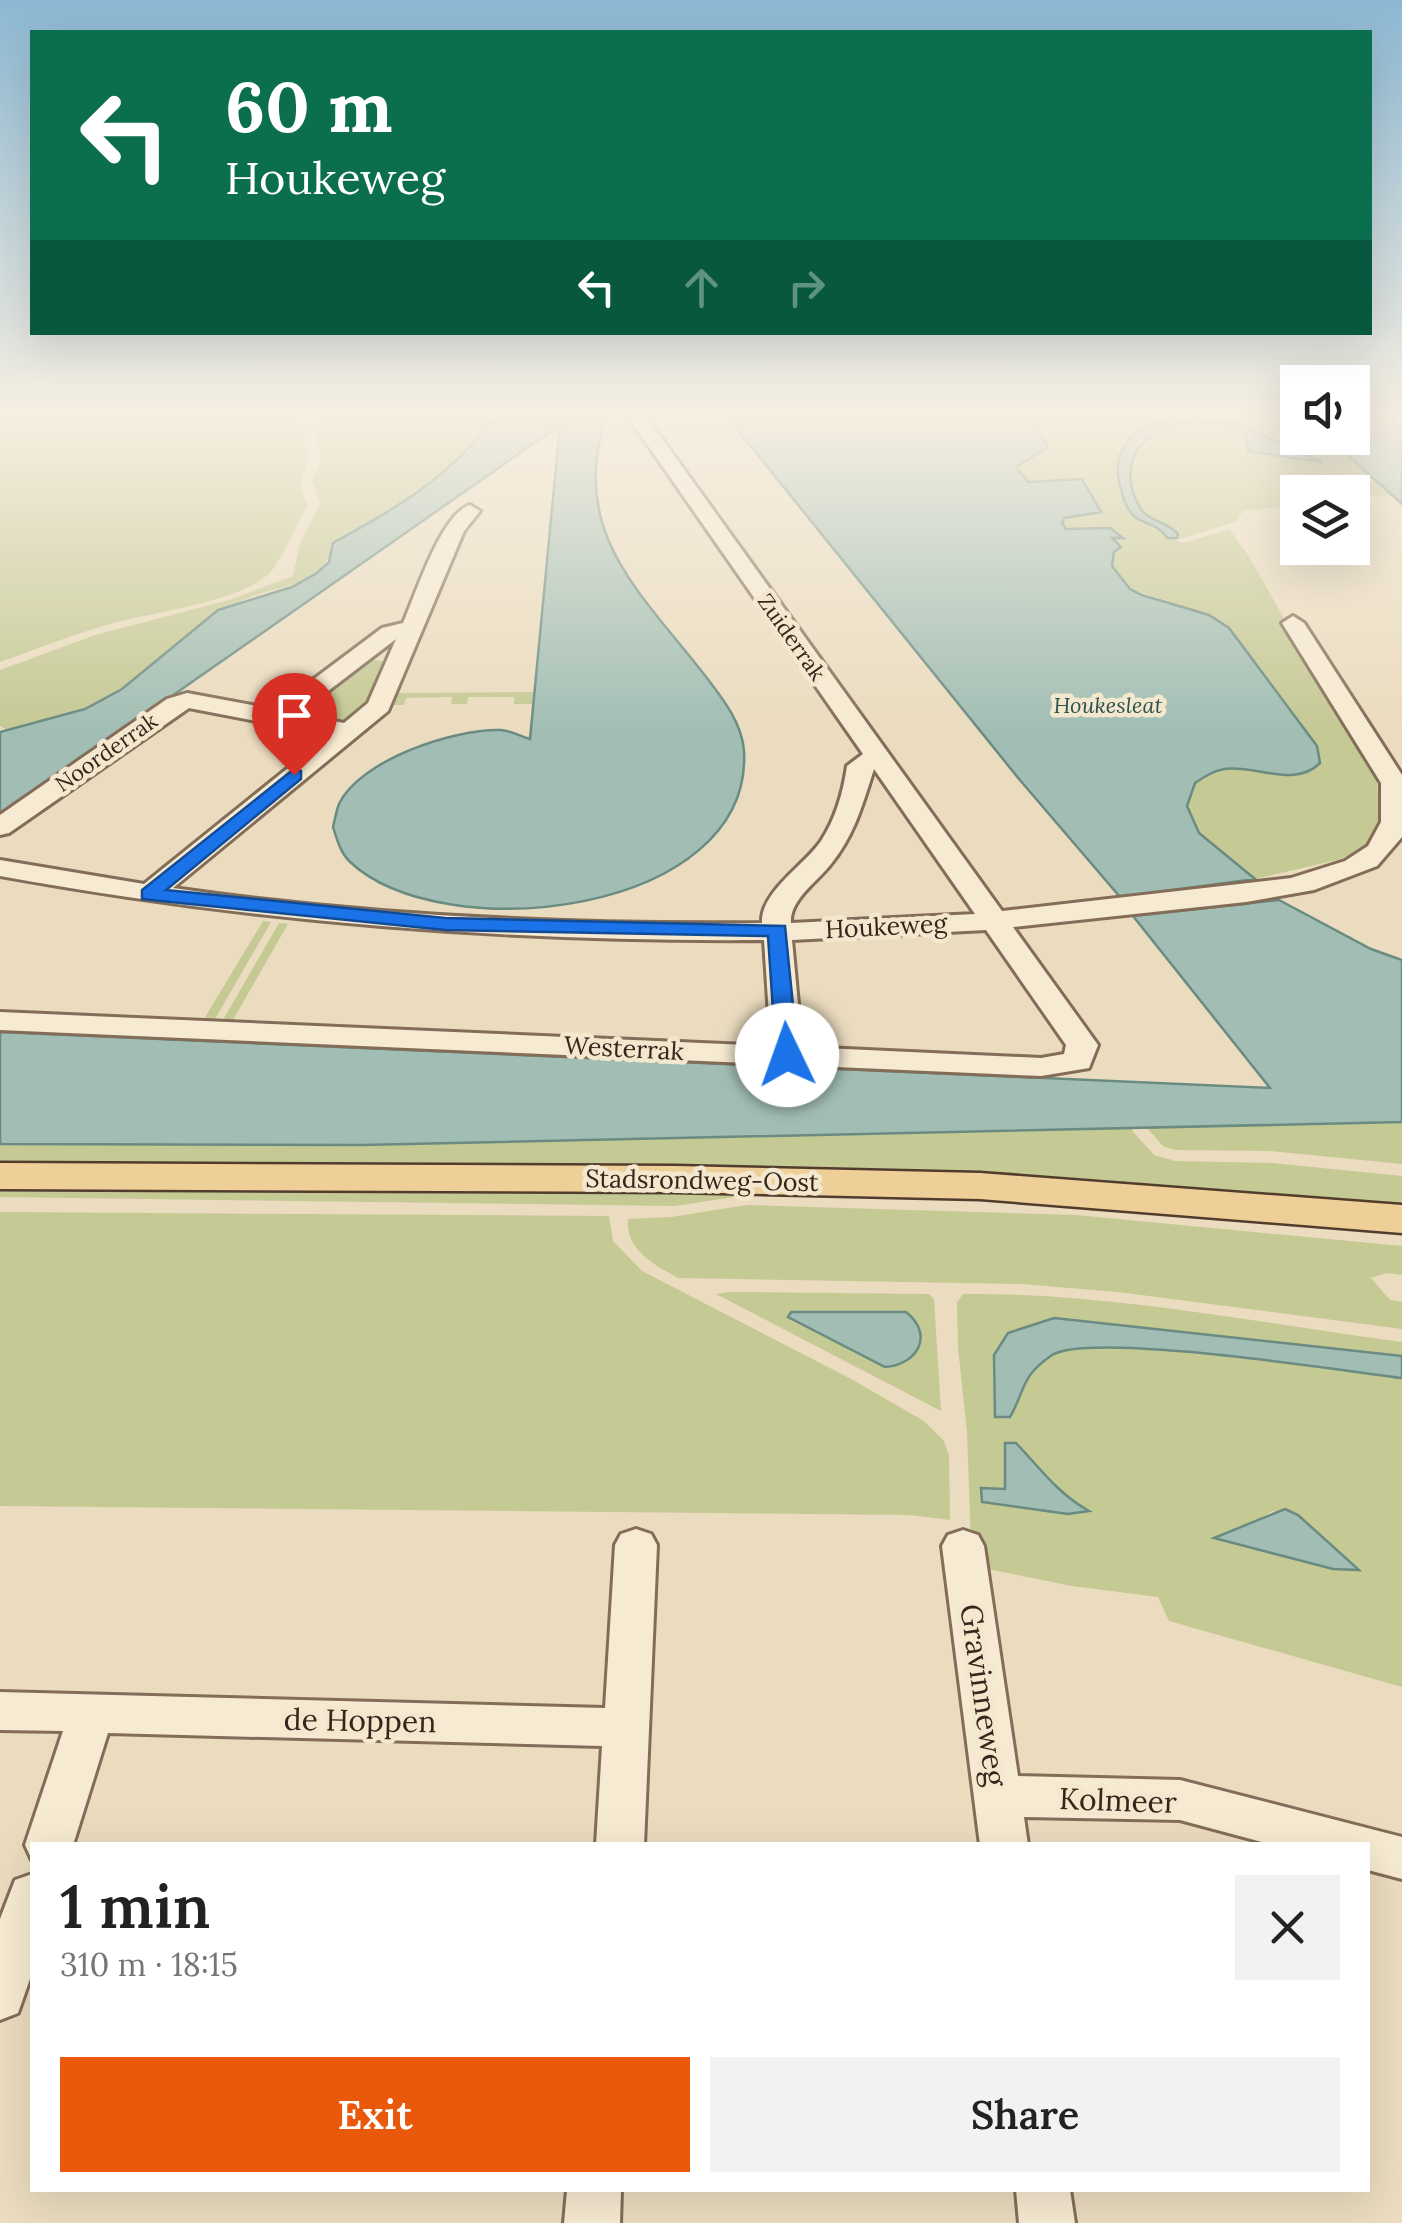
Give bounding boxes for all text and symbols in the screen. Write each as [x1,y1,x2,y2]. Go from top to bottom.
text: 60 m [225,62,393,151]
icon: left [60,70,190,200]
text: Houkeweg [225,149,445,206]
icon: left [569,260,624,315]
icon: ahead [674,260,729,315]
icon: right [779,260,834,315]
map controls [1280,365,1370,565]
button: sound [1280,365,1370,455]
button: layers [1280,475,1370,565]
street label: Zuiderrak [752,588,832,686]
pin [252,673,337,776]
icon: arrive [267,688,322,743]
water label: Houkesleat [1053,691,1163,719]
street label: Noorderrak [49,706,163,798]
street label: Houkeweg [824,907,949,945]
position arrow [735,1003,839,1107]
street label: Westerrak [563,1029,685,1067]
street label: Stadsrondweg-Oost [585,1162,819,1198]
street label: Gravinneweg [951,1602,1016,1790]
street label: de Hoppen [283,1700,437,1740]
street label: Kolmeer [1058,1779,1178,1821]
text: 1 min [60,1868,210,1944]
button: close [1235,1875,1340,1980]
text: 310 m · 18:15 [60,1944,238,1985]
button: Exit [60,2057,690,2172]
button: Share [710,2057,1340,2172]

